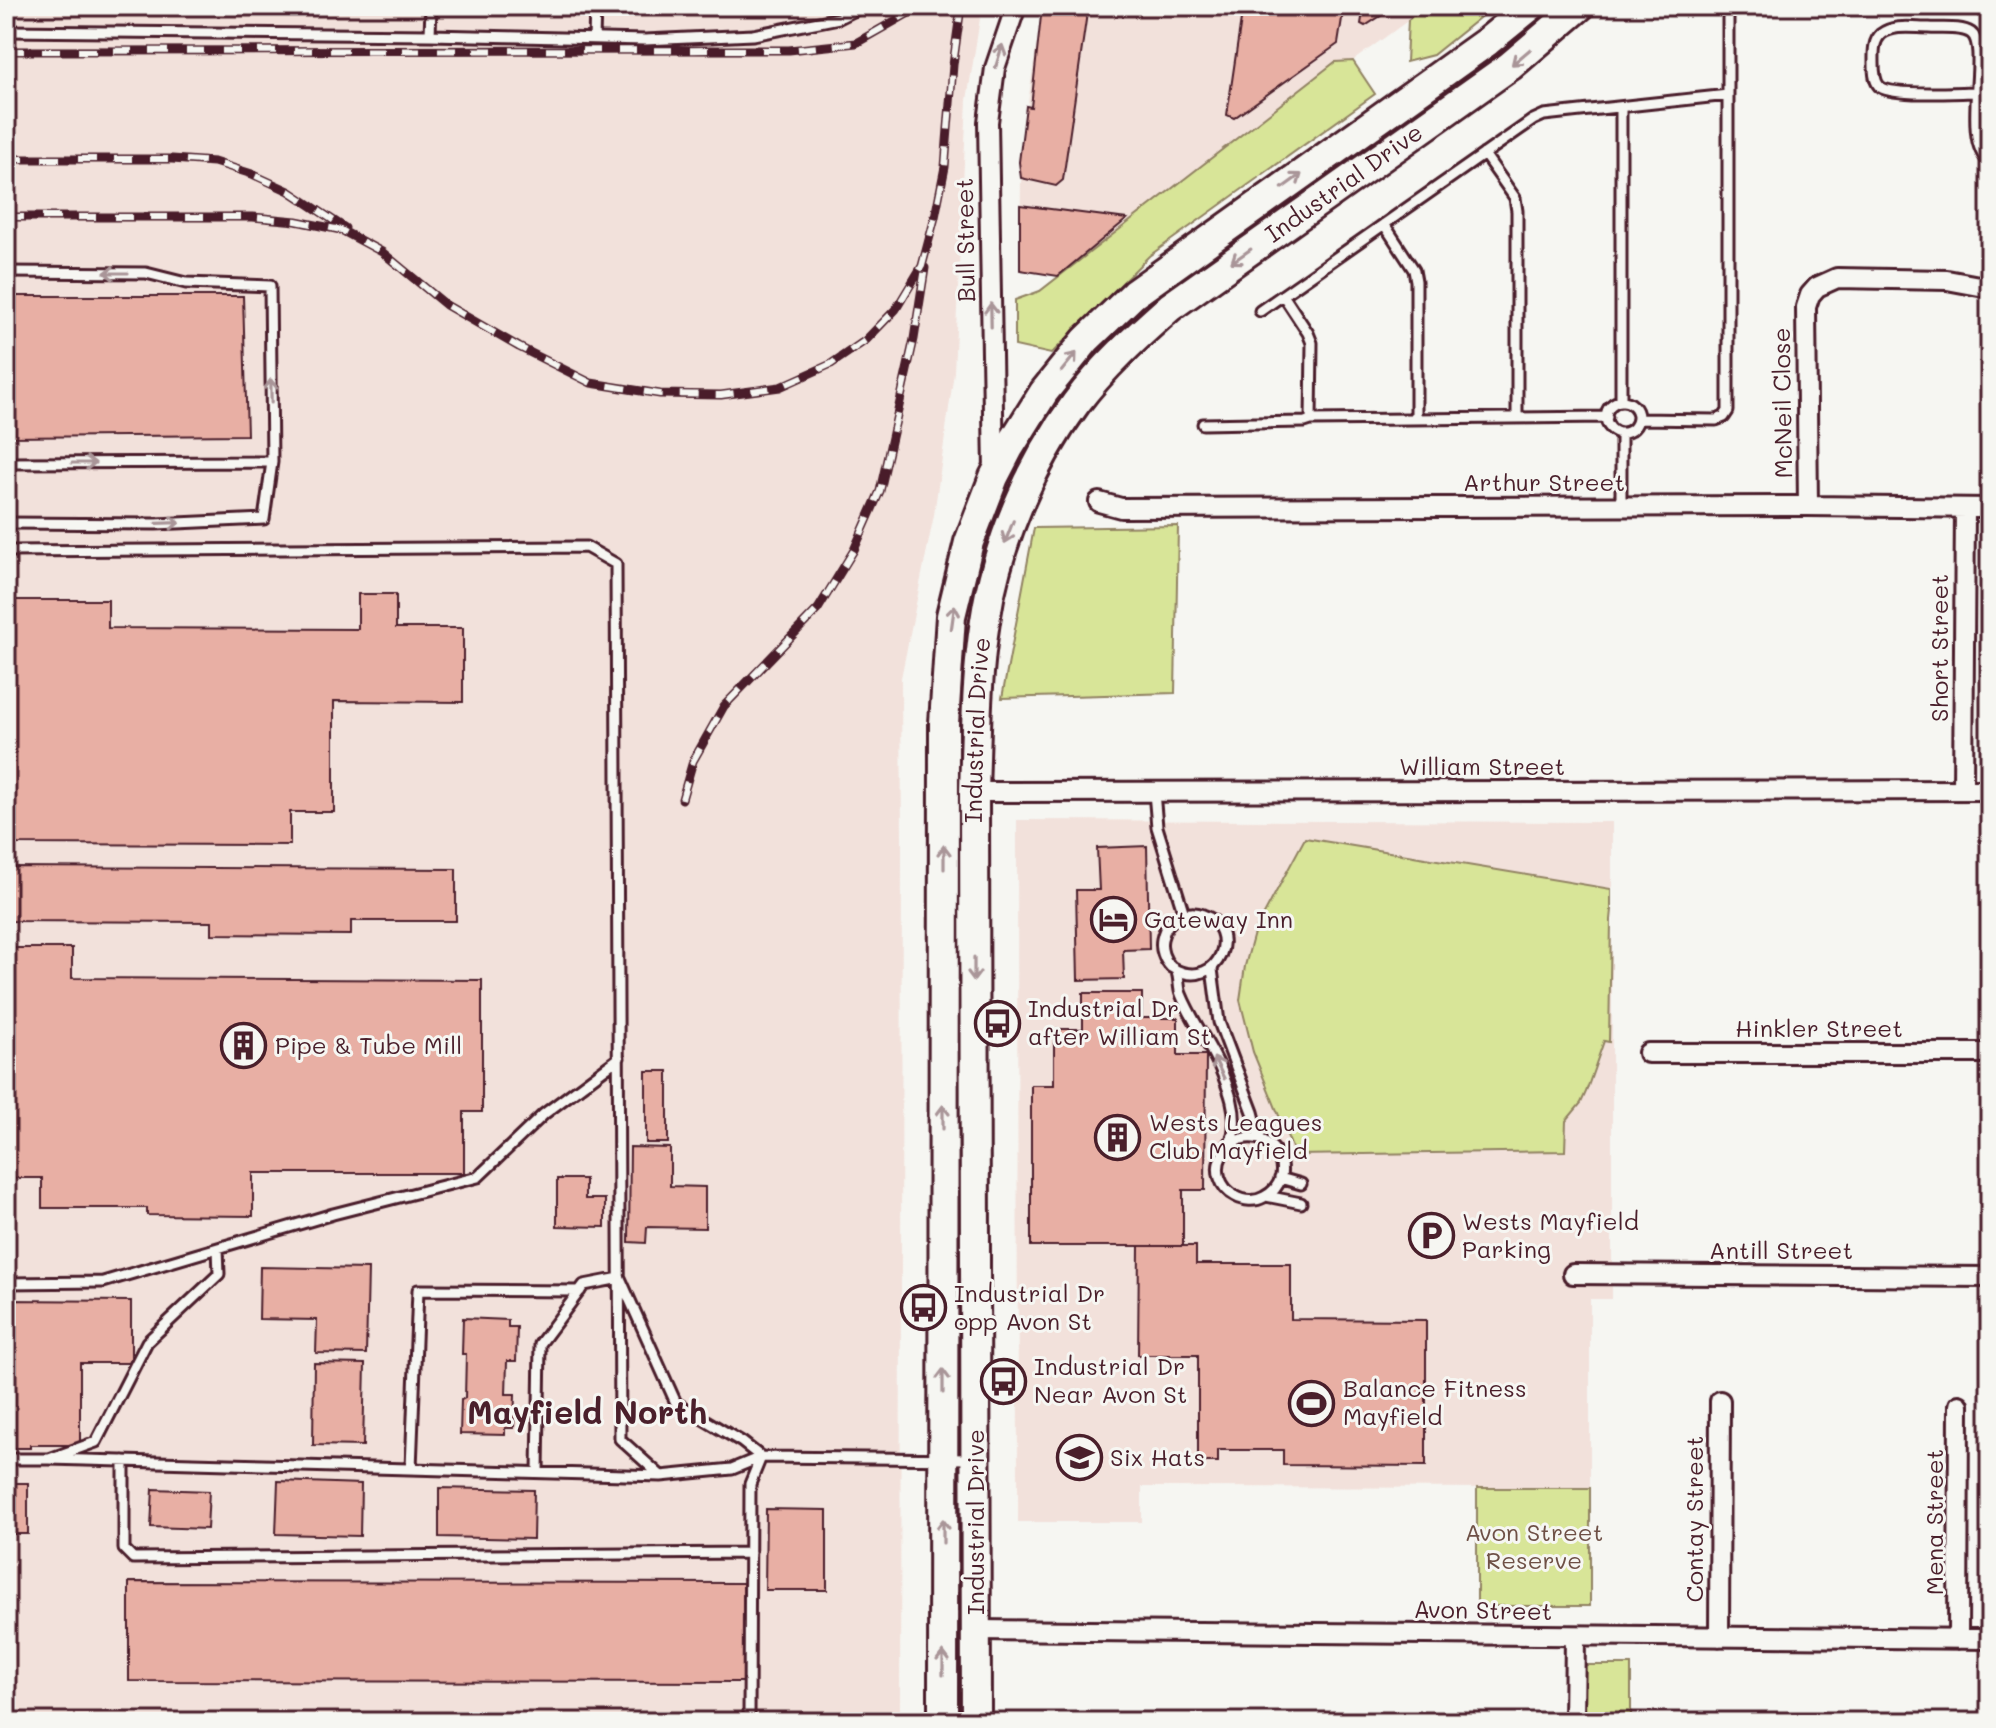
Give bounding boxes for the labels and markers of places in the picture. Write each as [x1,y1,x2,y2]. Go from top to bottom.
hotel icon: Gateway Inn [1089,896,1137,944]
place label: Gateway Inn [1144,903,1293,934]
place label: Industrial Dr after William St [1028,992,1211,1051]
bus stop icon: Industrial Dr after William St [973,999,1021,1047]
building icon: Pipe & Tube Mill [220,1022,268,1070]
place label: Pipe & Tube Mill [275,1029,462,1060]
place label: Wests Leagues Club Mayfield [1149,1106,1323,1165]
building icon: Wests Leagues Club Mayfield [1094,1113,1142,1161]
place label: Wests Mayfield Parking [1462,1205,1639,1264]
parking icon: Wests Mayfield Parking [1407,1212,1455,1260]
place label: Industrial Dr opp Avon St [954,1277,1105,1336]
bus stop icon: Industrial Dr opp Avon St [899,1284,947,1332]
place label: Industrial Dr Near Avon St [1034,1350,1187,1409]
bus stop icon: Industrial Dr Near Avon St [979,1357,1027,1405]
place label: Balance Fitness Mayfield [1343,1372,1527,1431]
sports icon: Balance Fitness Mayfield [1288,1379,1336,1427]
school or university icon: Six Hats [1055,1434,1103,1482]
place label: Six Hats [1110,1441,1205,1472]

